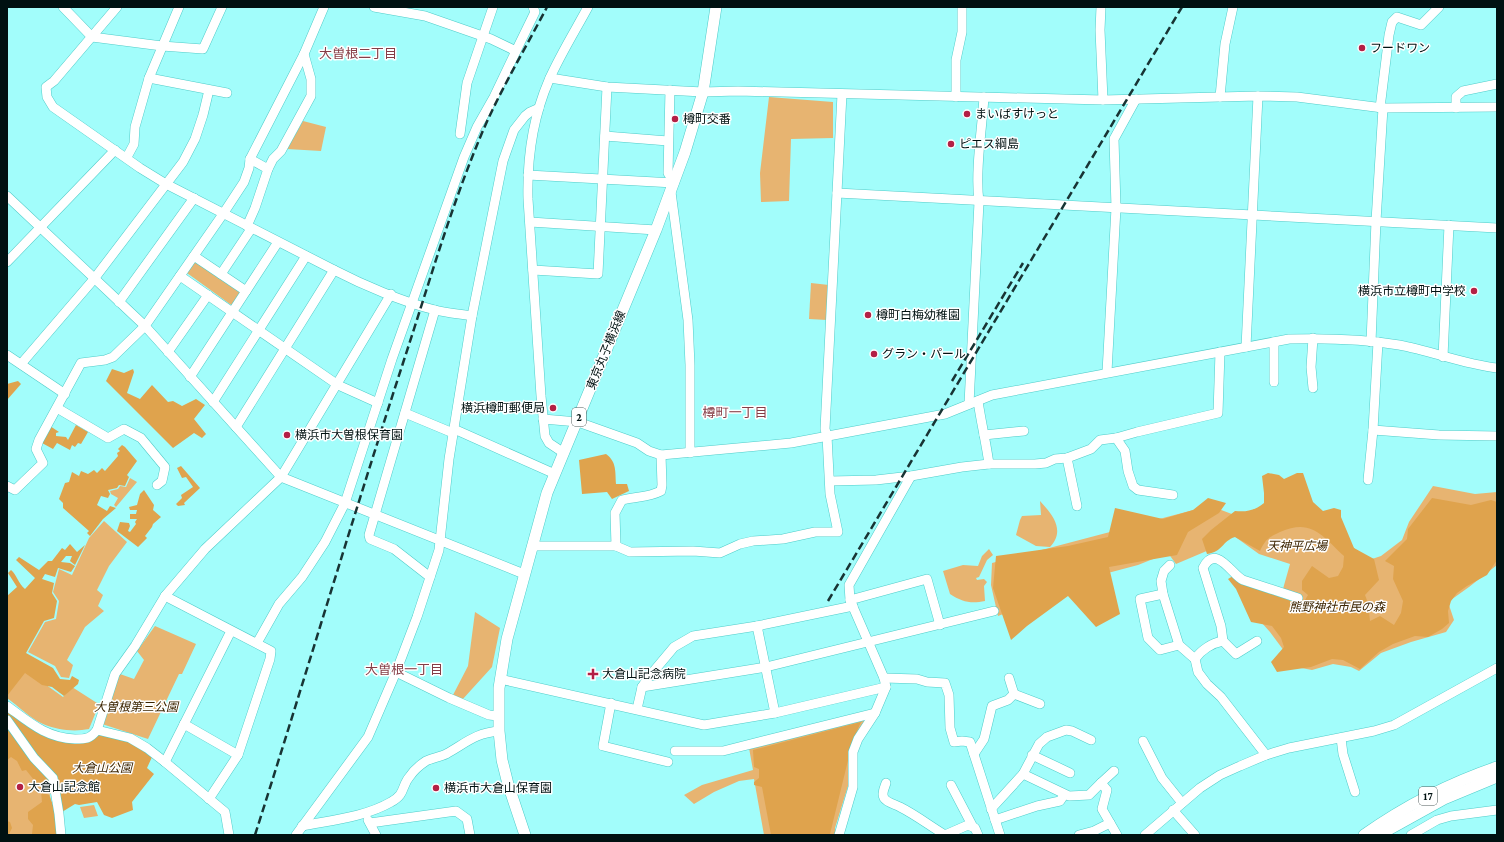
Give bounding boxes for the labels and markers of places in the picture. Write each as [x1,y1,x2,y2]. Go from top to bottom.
place label: フードワン [1370,41,1430,55]
marker: フードワン [1357,43,1367,53]
place label: まいばすけっと [975,107,1059,121]
marker: まいばすけっと [962,109,972,119]
place label: 樽町交番 [683,112,731,126]
marker: 樽町交番 [670,114,680,124]
place label: ピエス綱島 [959,137,1019,151]
marker: ピエス綱島 [946,139,956,149]
place label: 横浜市立樽町中学校 [1358,284,1466,298]
marker: 横浜市立樽町中学校 [1469,286,1479,296]
place label: 樽町白梅幼稚園 [876,308,960,322]
marker: 樽町白梅幼稚園 [863,310,873,320]
place label: グラン・パール [882,347,966,361]
marker: グラン・パール [869,349,879,359]
place label: 横浜樽町郵便局 [461,401,545,415]
marker: 横浜樽町郵便局 [548,403,558,413]
place label: 横浜市大曽根保育園 [295,428,403,442]
marker: 横浜市大曽根保育園 [282,430,292,440]
place label: 大倉山記念病院 [602,667,686,681]
marker: 大倉山記念病院 [587,668,599,680]
place label: 大倉山記念館 [28,780,100,794]
place label: 横浜市大倉山保育園 [444,781,552,795]
marker: 大倉山記念館 [15,782,25,792]
marker: 横浜市大倉山保育園 [431,783,441,793]

